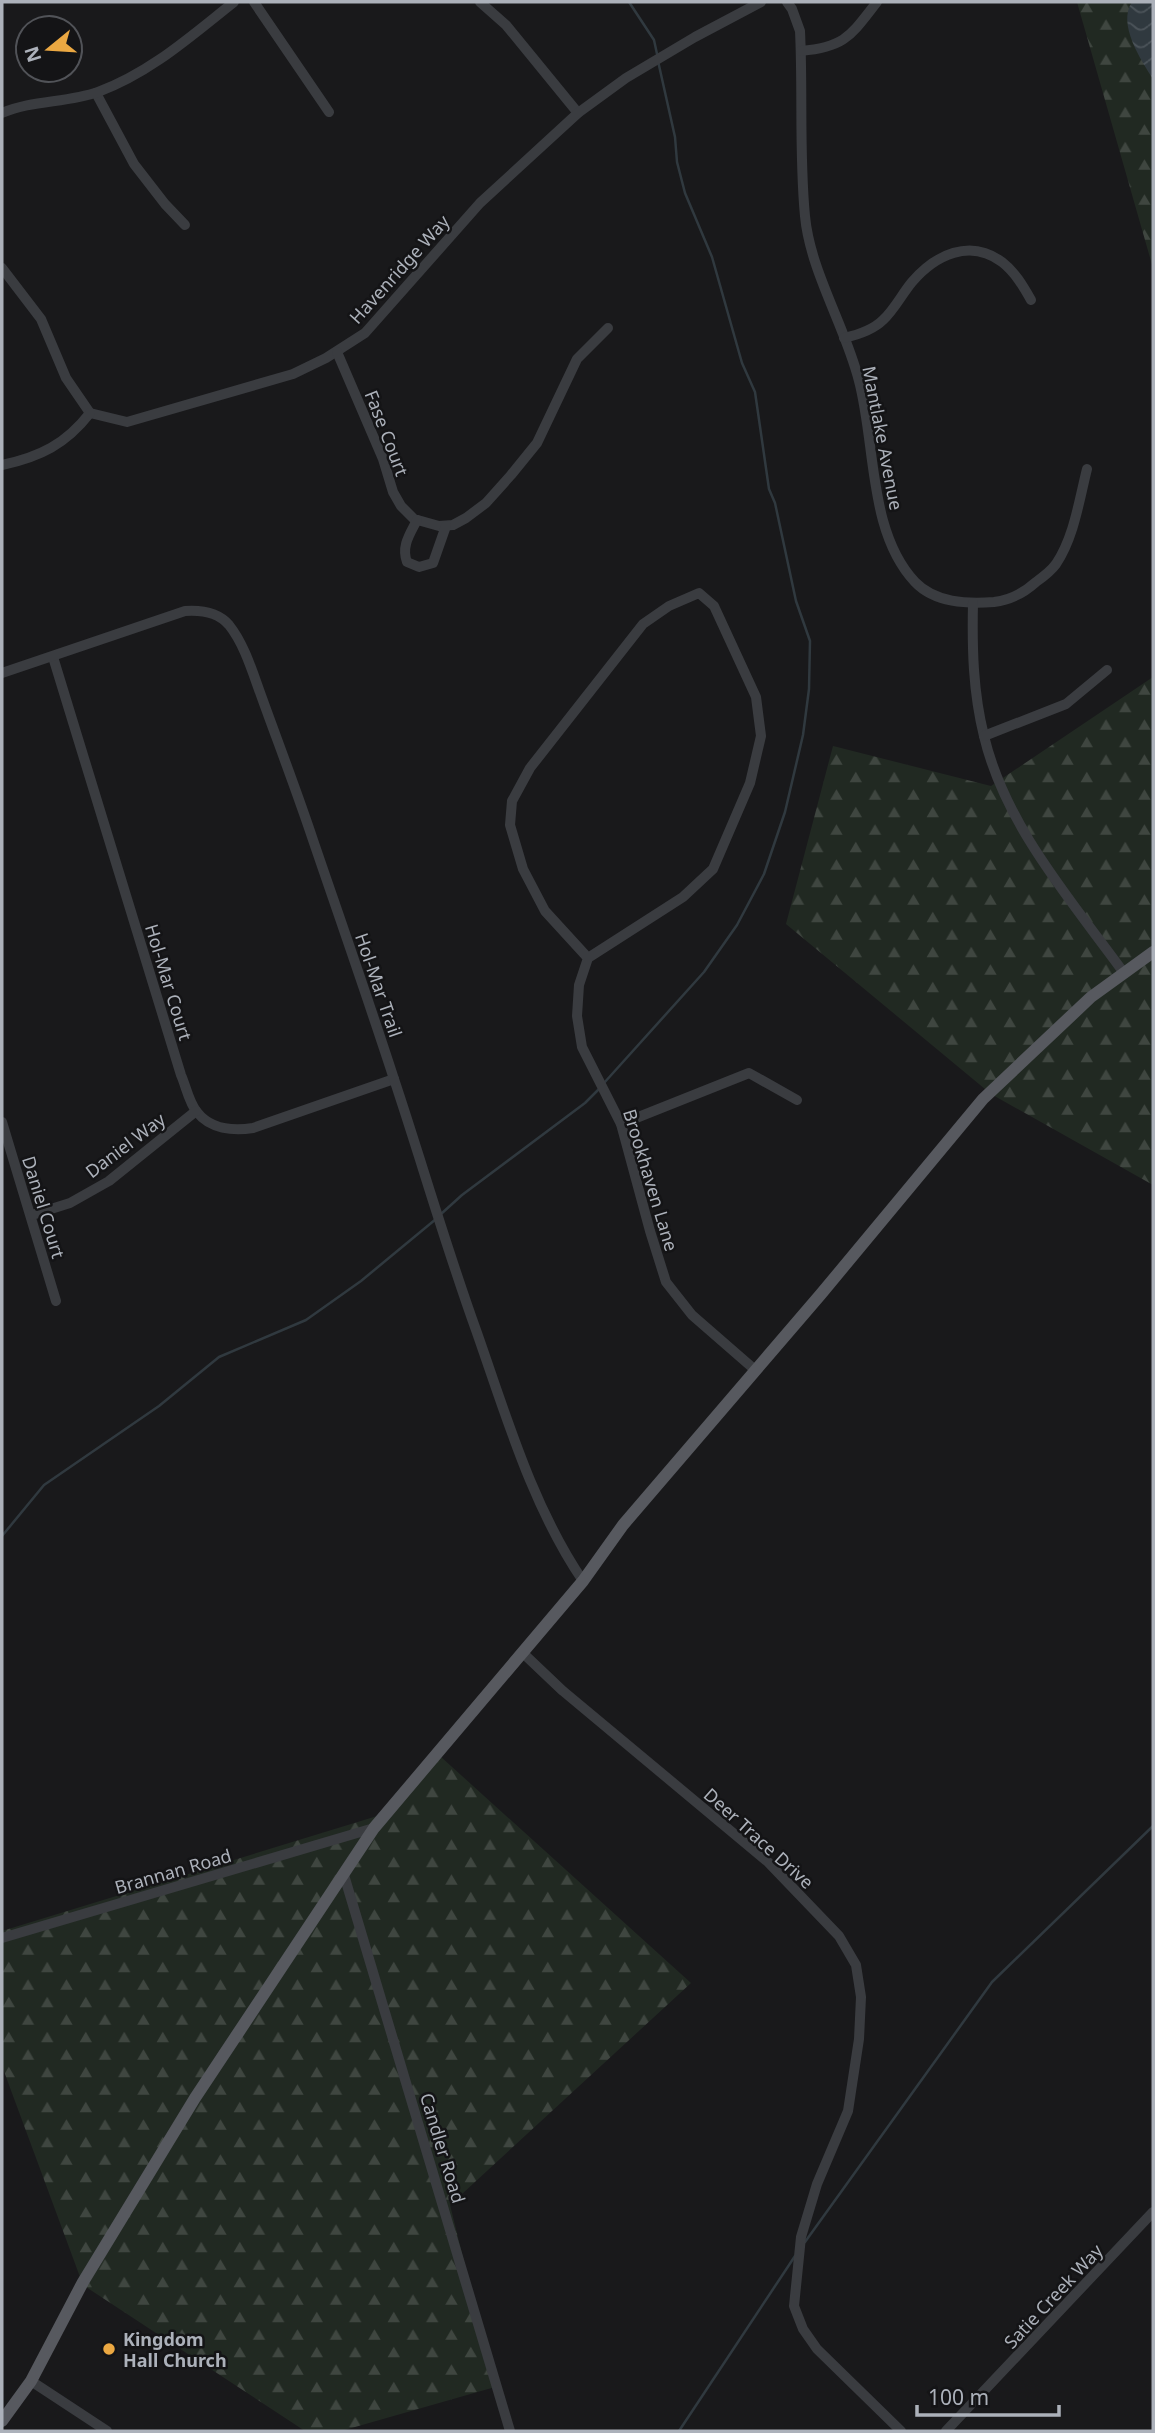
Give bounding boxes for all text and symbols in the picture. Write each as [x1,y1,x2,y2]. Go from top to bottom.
north arrow [14,14,84,84]
text: N [18,43,48,66]
street label: Havenridge Way [344,209,455,329]
street label: Mantlake Avenue [857,364,909,512]
street label: Fase Court [360,387,415,480]
street label: Hol-Mar Court [140,921,198,1044]
street label: Hol-Mar Trail [350,930,408,1040]
street label: Brookhaven Lane [618,1106,684,1254]
street label: Daniel Way [80,1107,170,1183]
street label: Daniel Court [17,1153,71,1262]
street label: Deer Trace Drive [699,1782,819,1894]
street label: Brannan Road [112,1843,234,1899]
street label: Candler Road [415,2090,471,2206]
street label: Satie Creek Way [998,2238,1108,2353]
place label: Kingdom Hall Church [123,2327,227,2372]
marker: Kingdom Hall Church [101,2341,117,2357]
scale bar [917,2374,1059,2418]
text: 100 m [928,2383,989,2411]

